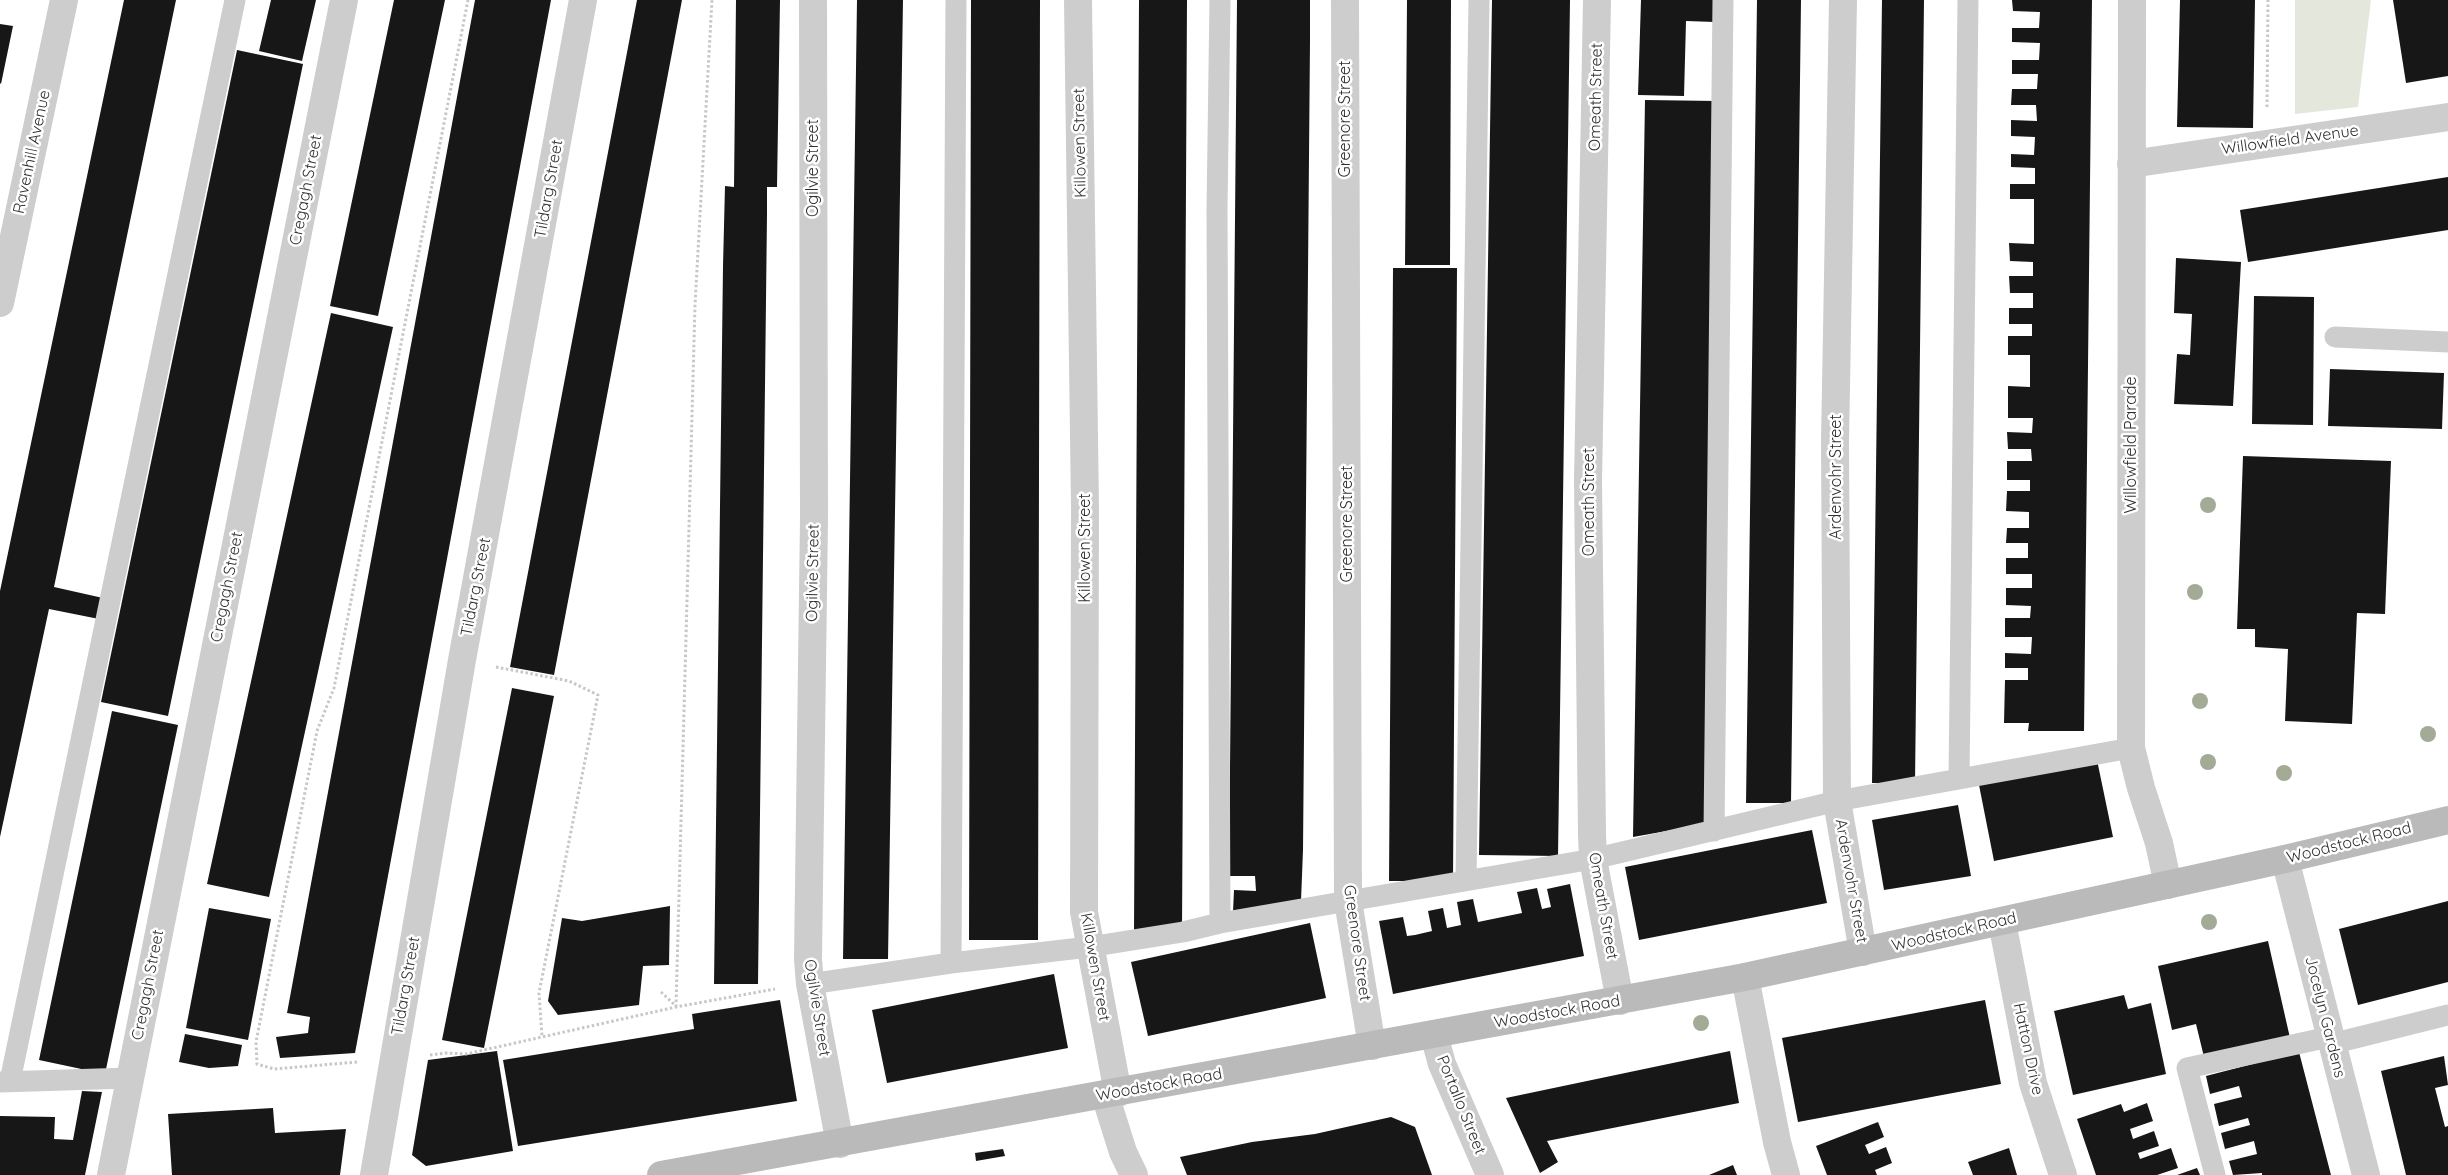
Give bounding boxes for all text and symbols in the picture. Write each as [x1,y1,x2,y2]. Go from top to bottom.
street label: Omeath Street [1585,43,1607,151]
street label: Greenore Street [1335,61,1355,177]
street label: Ravenhill Avenue [10,88,54,216]
street label: Killowen Street [1069,88,1091,198]
street label: Ogilvie Street [803,119,823,217]
street label: Willowfield Avenue [2220,121,2360,159]
street label: Cregagh Street [286,133,326,247]
street label: Tildarg Street [531,138,567,240]
street label: Willowfield Parade [2121,376,2141,514]
street label: Ardenvohr Street [1826,414,1846,540]
street label: Omeath Street [1579,448,1599,556]
street label: Greenore Street [1337,466,1357,582]
street label: Killowen Street [1075,493,1095,603]
street label: Ogilvie Street [803,524,823,622]
street label: Cregagh Street [207,530,247,644]
street label: Tildarg Street [457,536,495,638]
street label: Ardenvohr Street [1831,818,1871,944]
street label: Woodstock Road [2285,818,2413,868]
street label: Omeath Street [1584,851,1622,961]
street label: Greenore Street [1339,884,1375,1002]
street label: Woodstock Road [1890,908,2018,956]
street label: Killowen Street [1076,911,1114,1023]
street label: Cregagh Street [128,928,168,1042]
street label: Tildarg Street [388,935,424,1037]
street label: Jocelyn Gardens [2301,954,2349,1080]
street label: Ogilvie Street [800,958,834,1058]
street label: Woodstock Road [1492,991,1622,1033]
street label: Hatton Drive [2009,1001,2047,1097]
street label: Portallo Street [1432,1053,1490,1157]
street label: Woodstock Road [1094,1064,1224,1106]

